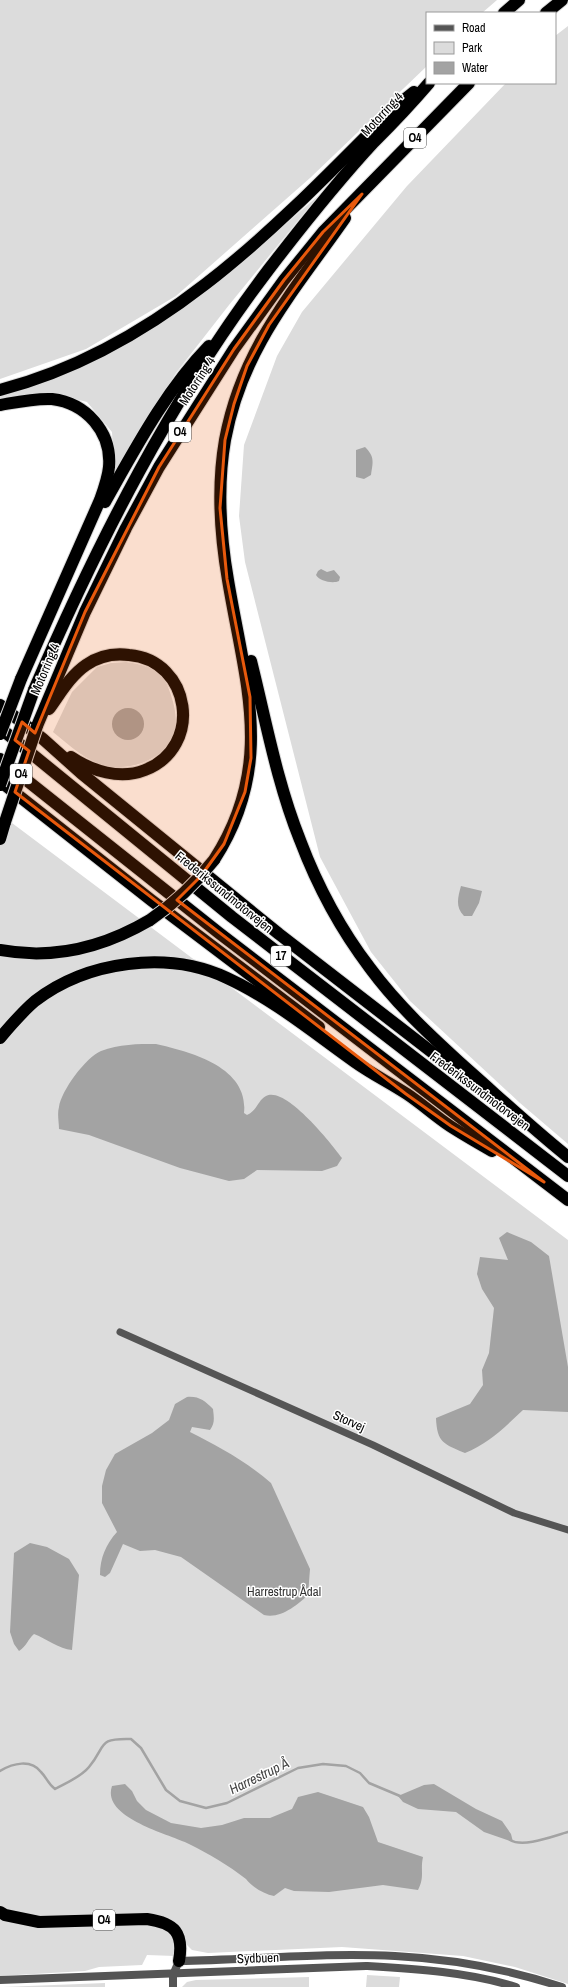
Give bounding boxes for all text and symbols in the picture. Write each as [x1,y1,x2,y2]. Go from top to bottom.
legend [426,12,556,84]
text: Road [462,20,486,36]
text: Park [462,40,482,56]
text: Water [462,60,489,76]
street label: Motorring 4 [357,88,407,140]
road number: O4 [404,128,426,148]
street label: Motorring 4 [175,353,219,408]
road number: O4 [169,422,191,442]
street label: Motorring 4 [27,641,64,697]
road number: O4 [10,764,32,784]
street label: Frederikssundmotorvejen [172,847,276,937]
road number: 17 [271,946,291,966]
street label: Frederikssundmotorvejen [427,1048,533,1134]
street label: Storvej [330,1406,368,1436]
park label: Harrestrup Ådal [247,1583,321,1600]
water label: Harrestrup Å [226,1754,292,1798]
road number: O4 [93,1910,115,1930]
street label: Sydbuen [237,1949,279,1967]

